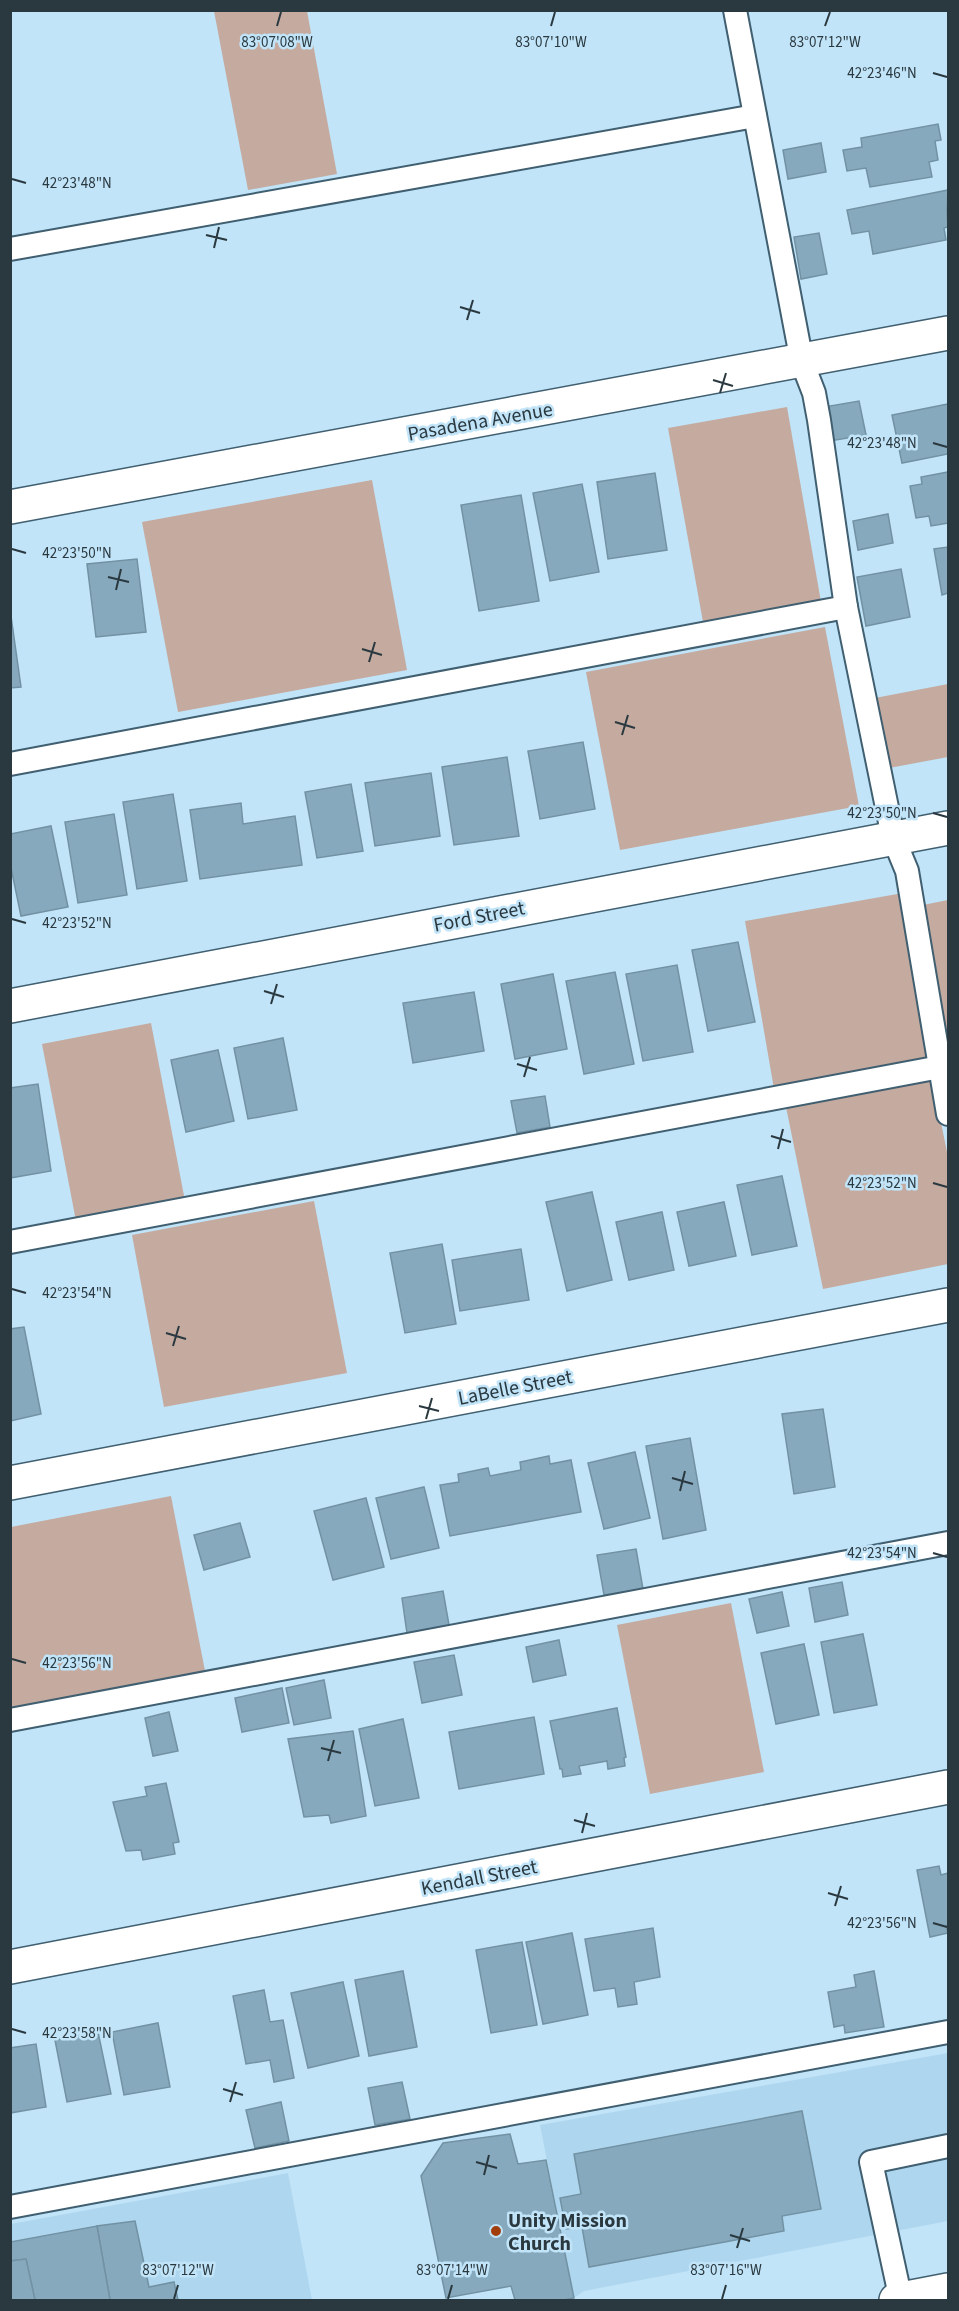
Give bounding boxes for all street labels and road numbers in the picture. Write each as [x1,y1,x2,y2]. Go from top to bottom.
street label: Pasadena Avenue [406,395,555,449]
street label: Ford Street [431,894,527,940]
street label: LaBelle Street [456,1363,575,1413]
street label: Kendall Street [419,1853,540,1903]

